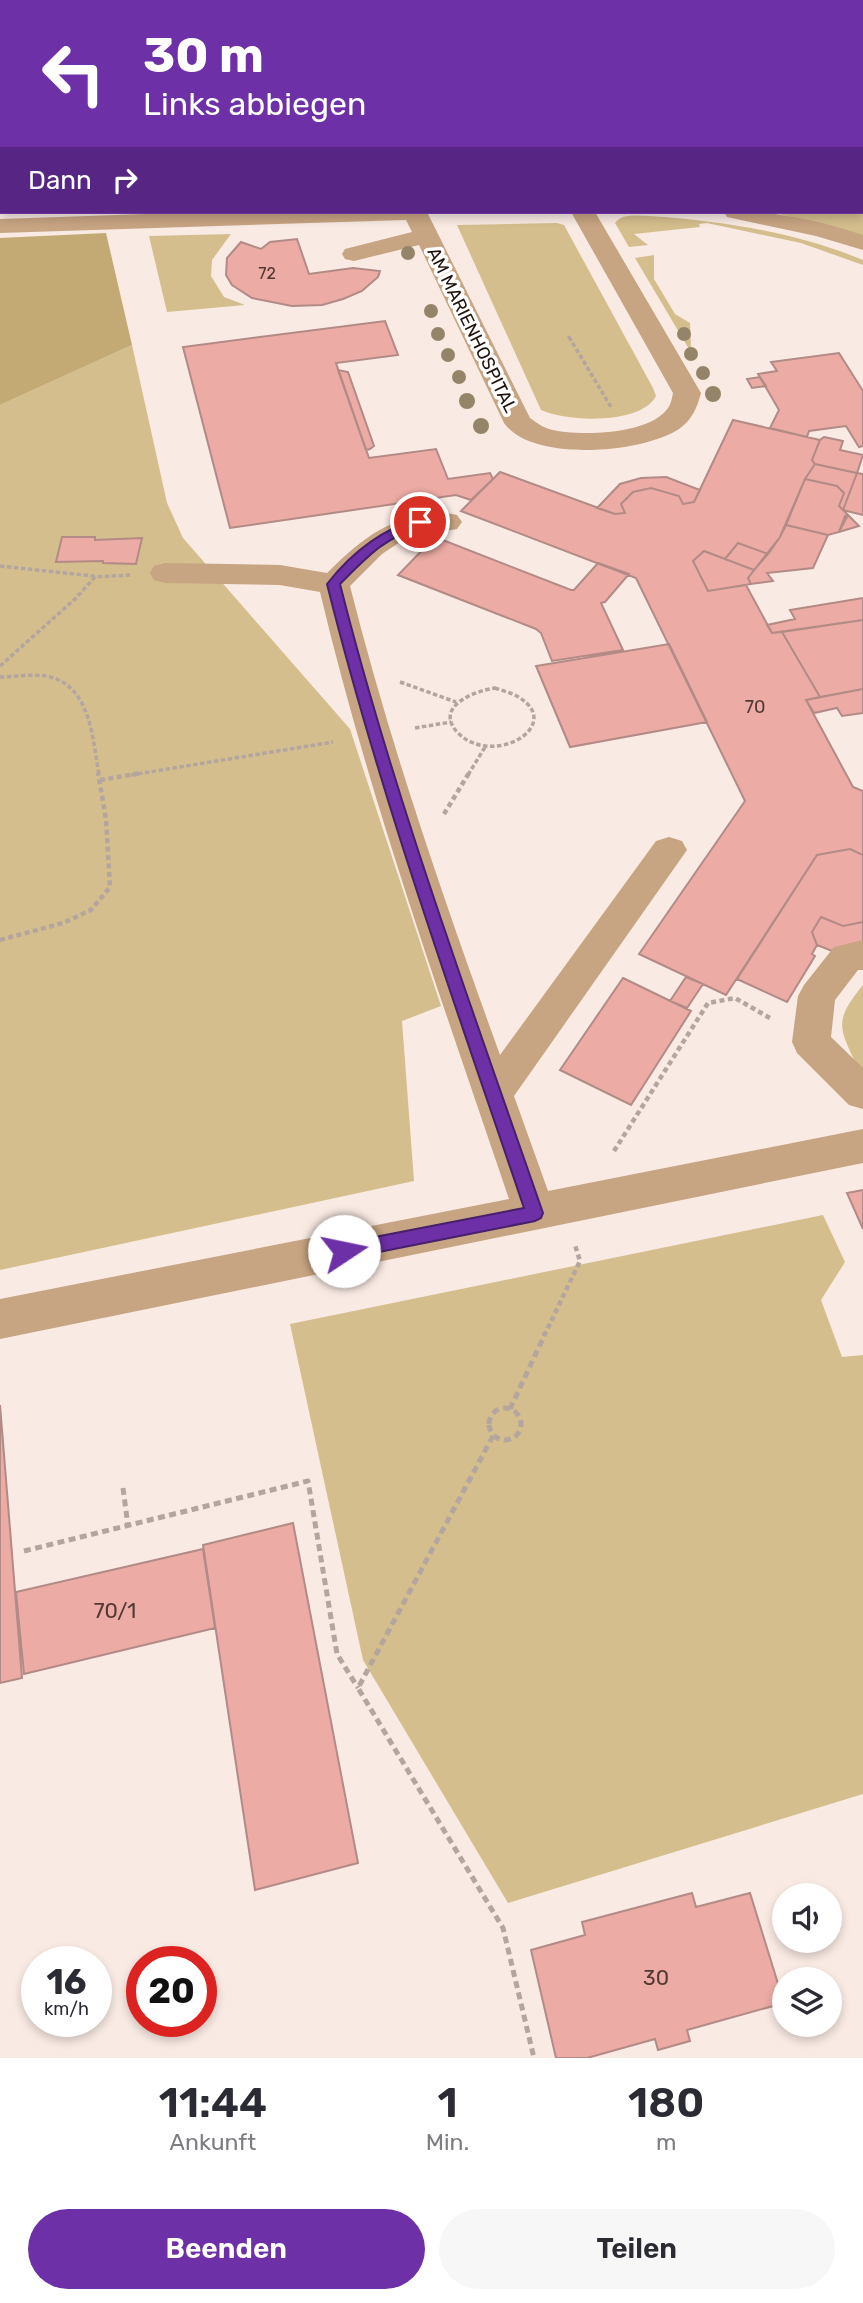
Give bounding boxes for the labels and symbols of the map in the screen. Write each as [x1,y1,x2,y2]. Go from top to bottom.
street label: AM MARIENHOSPITAL [422,244,522,416]
house number: 72 [258,264,276,283]
pin [390,492,450,552]
house number: 70 [745,696,765,718]
position arrow [307,1214,381,1288]
house number: 70/1 [94,1598,136,1623]
speed limit sign: 20 [126,1946,217,2037]
house number: 30 [643,1965,669,1990]

